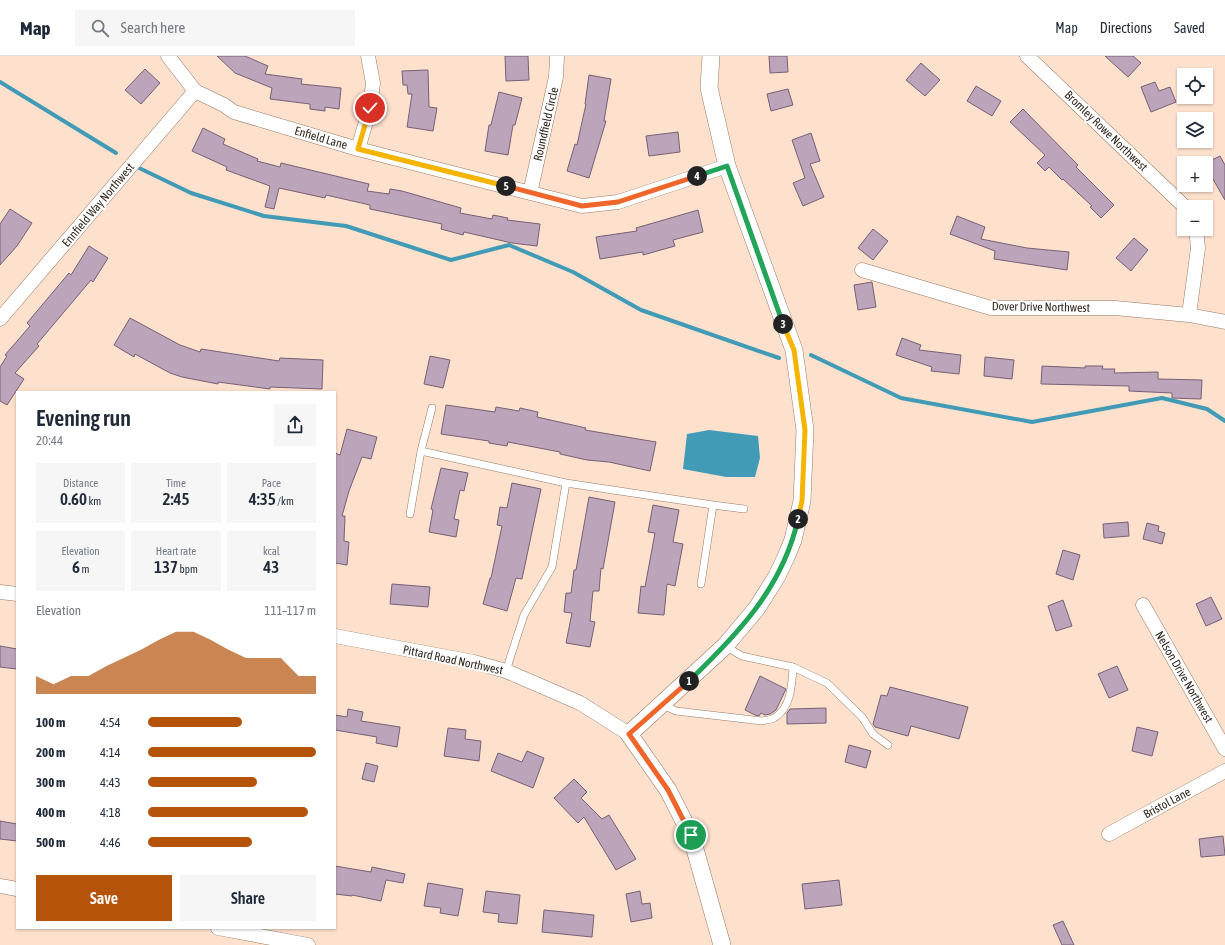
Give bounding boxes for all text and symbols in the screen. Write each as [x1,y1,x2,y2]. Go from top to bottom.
search box [75,10,355,46]
text: Map [20,17,51,39]
icon: search [89,17,111,39]
text: Search here [121,19,185,36]
text: Map [1055,20,1078,36]
text: Directions [1100,20,1152,36]
text: Saved [1174,20,1205,36]
map controls [1177,68,1213,236]
button: locate [1177,68,1213,104]
street label: Roundfield Circle [531,86,561,162]
street label: Bromley Rowe Northwest [1062,88,1151,175]
pin [353,91,387,125]
icon: check [359,97,381,119]
button: layers [1177,112,1213,148]
street label: Enfield Lane [293,124,349,152]
button: + [1177,156,1213,192]
street label: Ennfield Way Northwest [59,160,137,250]
pin: 4 [687,166,707,186]
text: 4 [694,170,700,182]
pin: 5 [496,176,516,196]
text: 5 [503,180,509,192]
button: − [1177,200,1213,236]
street label: Dover Drive Northwest [992,299,1091,315]
pin: 3 [773,314,793,334]
text: 3 [780,318,786,330]
button: share [274,404,316,446]
text: Evening run [36,405,131,431]
text: 20:44 [36,433,63,448]
text: Distance [63,477,98,489]
text: Time [166,477,186,489]
text: Pace [262,477,281,489]
text: 0.60 [60,489,87,509]
text: 2:45 [162,489,189,509]
text: 4:35 [249,489,276,509]
text: km [87,495,101,507]
text: /km [276,495,294,507]
pin: 2 [788,509,808,529]
text: 2 [795,513,801,525]
text: Elevation [62,545,100,557]
text: Heart rate [156,545,196,557]
text: kcal [263,545,280,557]
text: 6 [72,557,80,577]
text: 137 [154,557,178,577]
text: 43 [263,557,279,577]
text: m [80,563,89,575]
text: bpm [178,563,198,575]
text: Elevation [36,603,81,618]
text: 111–117 m [264,603,316,618]
street label: Nelson Drive Northwest [1152,629,1216,726]
street label: Pittard Road Northwest [402,643,505,678]
pin: 1 [679,671,699,691]
text: 1 [686,675,692,687]
text: 100 m [36,715,65,730]
text: 4:54 [100,715,121,730]
text: 200 m [36,745,65,760]
text: 4:14 [100,745,121,760]
text: 300 m [36,775,65,790]
text: 4:43 [100,775,121,790]
street label: Bristol Lane [1141,785,1193,821]
text: 400 m [36,805,65,820]
text: 4:18 [100,805,121,820]
pin [674,818,708,852]
icon: arrive [680,824,702,846]
text: 500 m [36,835,65,850]
text: 4:46 [100,835,121,850]
button: Save [36,875,172,921]
button: Share [180,875,316,921]

